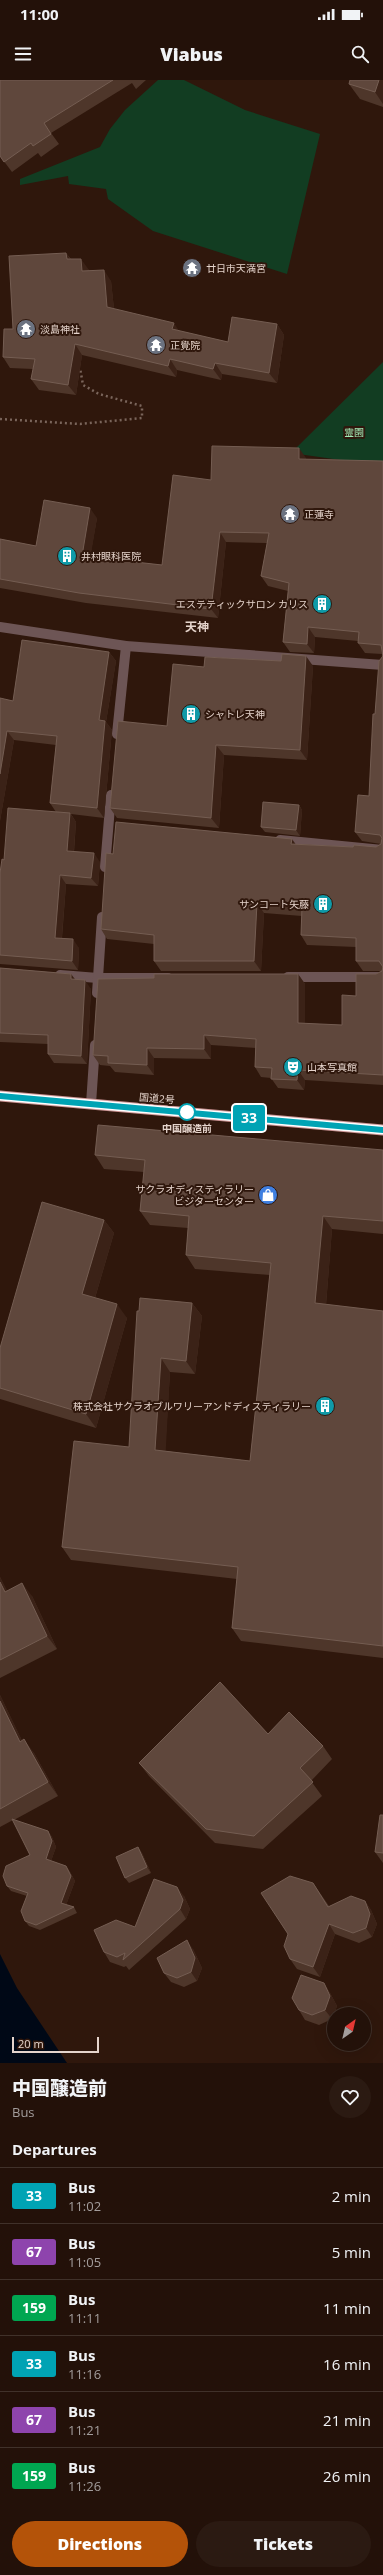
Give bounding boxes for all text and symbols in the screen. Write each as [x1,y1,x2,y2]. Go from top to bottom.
text: 11:00 [20,4,59,24]
text: Viabus [160,42,223,66]
icon: menu [12,43,34,65]
icon: search [349,43,371,65]
temple icon: 廿日市天満宮 [181,257,203,279]
place label: 廿日市天満宮 [206,261,266,275]
temple icon: 淡島神社 [15,318,37,340]
place label: 淡島神社 [40,322,80,336]
temple icon: 正覺院 [145,334,167,356]
place label: 正覺院 [170,338,200,352]
park label: 霊園 [344,425,364,439]
temple icon: 正蓮寺 [279,503,301,525]
place label: 正蓮寺 [304,507,334,521]
building icon: 井村眼科医院 [56,545,78,567]
place label: 井村眼科医院 [81,549,141,563]
building icon: エステティックサロン カリス [311,593,333,615]
place label: エステティックサロン カリス [176,597,308,611]
district label: 天神 [185,618,209,635]
building icon: シャトレ天神 [180,703,202,725]
place label: シャトレ天神 [205,707,265,721]
building icon: サンコート矢藤 [312,893,334,915]
place label: サンコート矢藤 [239,897,309,911]
theatre icon: 山本写真館 [282,1056,304,1078]
place label: 山本写真館 [307,1060,357,1074]
street label: 国道2号 [139,1089,175,1107]
marker: 中国醸造前 [178,1103,196,1121]
line badge: 33 [231,1105,267,1131]
text: 33 [241,1108,257,1127]
place label: 中国醸造前 [162,1121,212,1135]
place label: サクラオディスティラリー ビジターセンター [135,1182,254,1208]
shop icon: サクラオディスティラリー ビジターセンター [257,1184,279,1206]
building icon: 株式会社サクラオブルワリーアンドディスティラリー [314,1395,336,1417]
place label: 株式会社サクラオブルワリーアンドディスティラリー [73,1399,311,1413]
north arrow [327,2007,371,2051]
map controls [327,2007,371,2051]
scale bar [12,2035,99,2054]
text: 20 m [18,2036,44,2051]
text: 中国醸造前 [12,2075,107,2101]
button: heart [329,2076,371,2118]
text: Bus [12,2103,35,2121]
text: Departures [12,2139,97,2159]
text: Bus [68,2177,95,2197]
text: 33 [26,2186,42,2205]
text: 2 min [332,2186,371,2206]
text: 11:02 [68,2197,101,2215]
text: Bus [68,2233,95,2253]
text: 67 [26,2242,42,2261]
text: 5 min [332,2242,371,2262]
text: 11:05 [68,2253,101,2271]
text: Bus [68,2289,95,2309]
text: 159 [22,2298,46,2317]
text: 11 min [323,2298,371,2318]
text: 11:11 [68,2309,101,2327]
text: Bus [68,2345,95,2365]
text: 33 [26,2354,42,2373]
text: 16 min [323,2354,371,2374]
text: 11:16 [68,2365,101,2383]
text: Bus [68,2401,95,2421]
text: 67 [26,2410,42,2429]
text: 21 min [323,2410,371,2430]
text: 11:21 [68,2421,101,2439]
text: Bus [68,2457,95,2477]
text: 159 [22,2466,46,2485]
text: 26 min [323,2466,371,2486]
text: 11:26 [68,2477,101,2495]
button: Directions [12,2521,188,2567]
button: Tickets [196,2521,371,2567]

